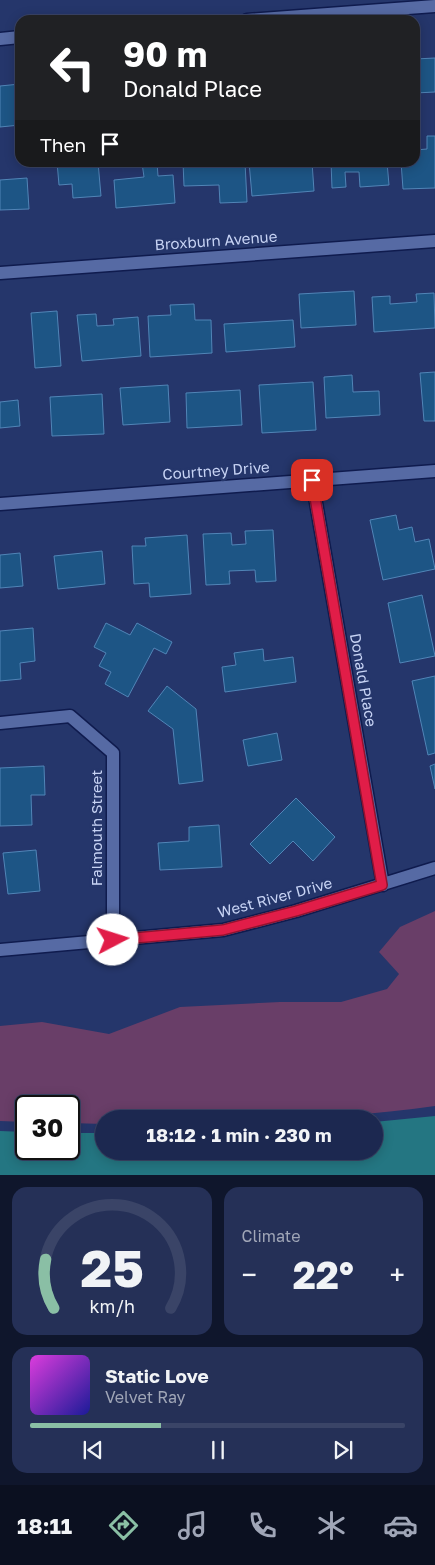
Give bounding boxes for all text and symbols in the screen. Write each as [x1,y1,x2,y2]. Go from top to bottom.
text: 90 m [123,33,207,75]
icon: left [40,35,105,100]
text: Donald Place [123,75,262,102]
icon: arrive [96,130,124,158]
text: Then [40,133,86,156]
street label: Broxburn Avenue [154,227,278,253]
street label: Courtney Drive [162,457,270,483]
pin [291,459,333,501]
icon: arrive [298,466,326,494]
street label: Donald Place [347,632,381,728]
street label: Falmouth Street [87,770,105,886]
street label: West River Drive [215,873,334,921]
position arrow [86,913,138,965]
speed limit sign: 30 [15,1095,80,1160]
text: 18:12 · 1 min · 230 m [146,1123,332,1146]
text: Climate [242,1226,301,1246]
text: 25 [80,1236,143,1298]
text: 22° [293,1252,354,1297]
text: − [242,1258,257,1291]
text: + [390,1258,405,1291]
text: km/h [89,1295,134,1317]
text: Static Love [105,1364,209,1387]
text: Velvet Ray [105,1387,186,1407]
icon: previous [79,1436,107,1464]
icon: pause [204,1436,232,1464]
icon: next [329,1436,357,1464]
icon: directions [106,1508,141,1543]
icon: music [175,1508,210,1543]
icon: phone [245,1508,280,1543]
icon: climate [314,1508,349,1543]
icon: car [383,1508,418,1543]
text: 18:11 [17,1512,72,1539]

